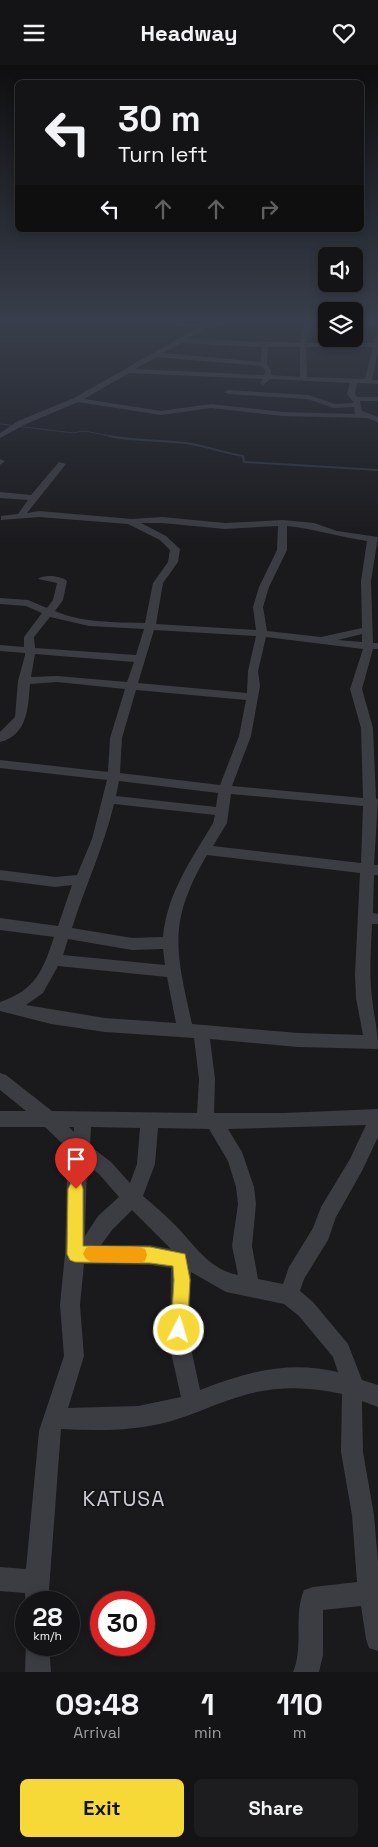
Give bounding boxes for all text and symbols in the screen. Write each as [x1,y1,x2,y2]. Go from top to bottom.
icon: menu [20,19,48,47]
text: Headway [141,19,237,47]
icon: heart [330,19,358,47]
text: 30 m [118,97,201,141]
icon: left [35,100,100,165]
text: Turn left [118,140,208,168]
icon: left [96,195,124,223]
icon: ahead [149,195,177,223]
icon: ahead [202,195,230,223]
icon: right [255,195,283,223]
map controls [318,247,363,347]
button: sound [318,247,363,292]
button: layers [318,302,363,347]
pin [55,1138,97,1189]
icon: arrive [62,1145,90,1173]
position arrow [152,1303,204,1355]
district label: KATUSA [83,1485,165,1512]
speed limit sign: 30 [90,1591,155,1656]
text: 28 [33,1601,62,1633]
text: km/h [33,1628,62,1644]
text: 09:48 [55,1685,139,1724]
text: 1 [201,1685,215,1724]
text: 110 [276,1685,323,1724]
text: Arrival [73,1722,121,1743]
text: min [194,1722,221,1743]
text: m [293,1722,307,1743]
button: Exit [20,1779,184,1837]
button: Share [194,1779,358,1837]

